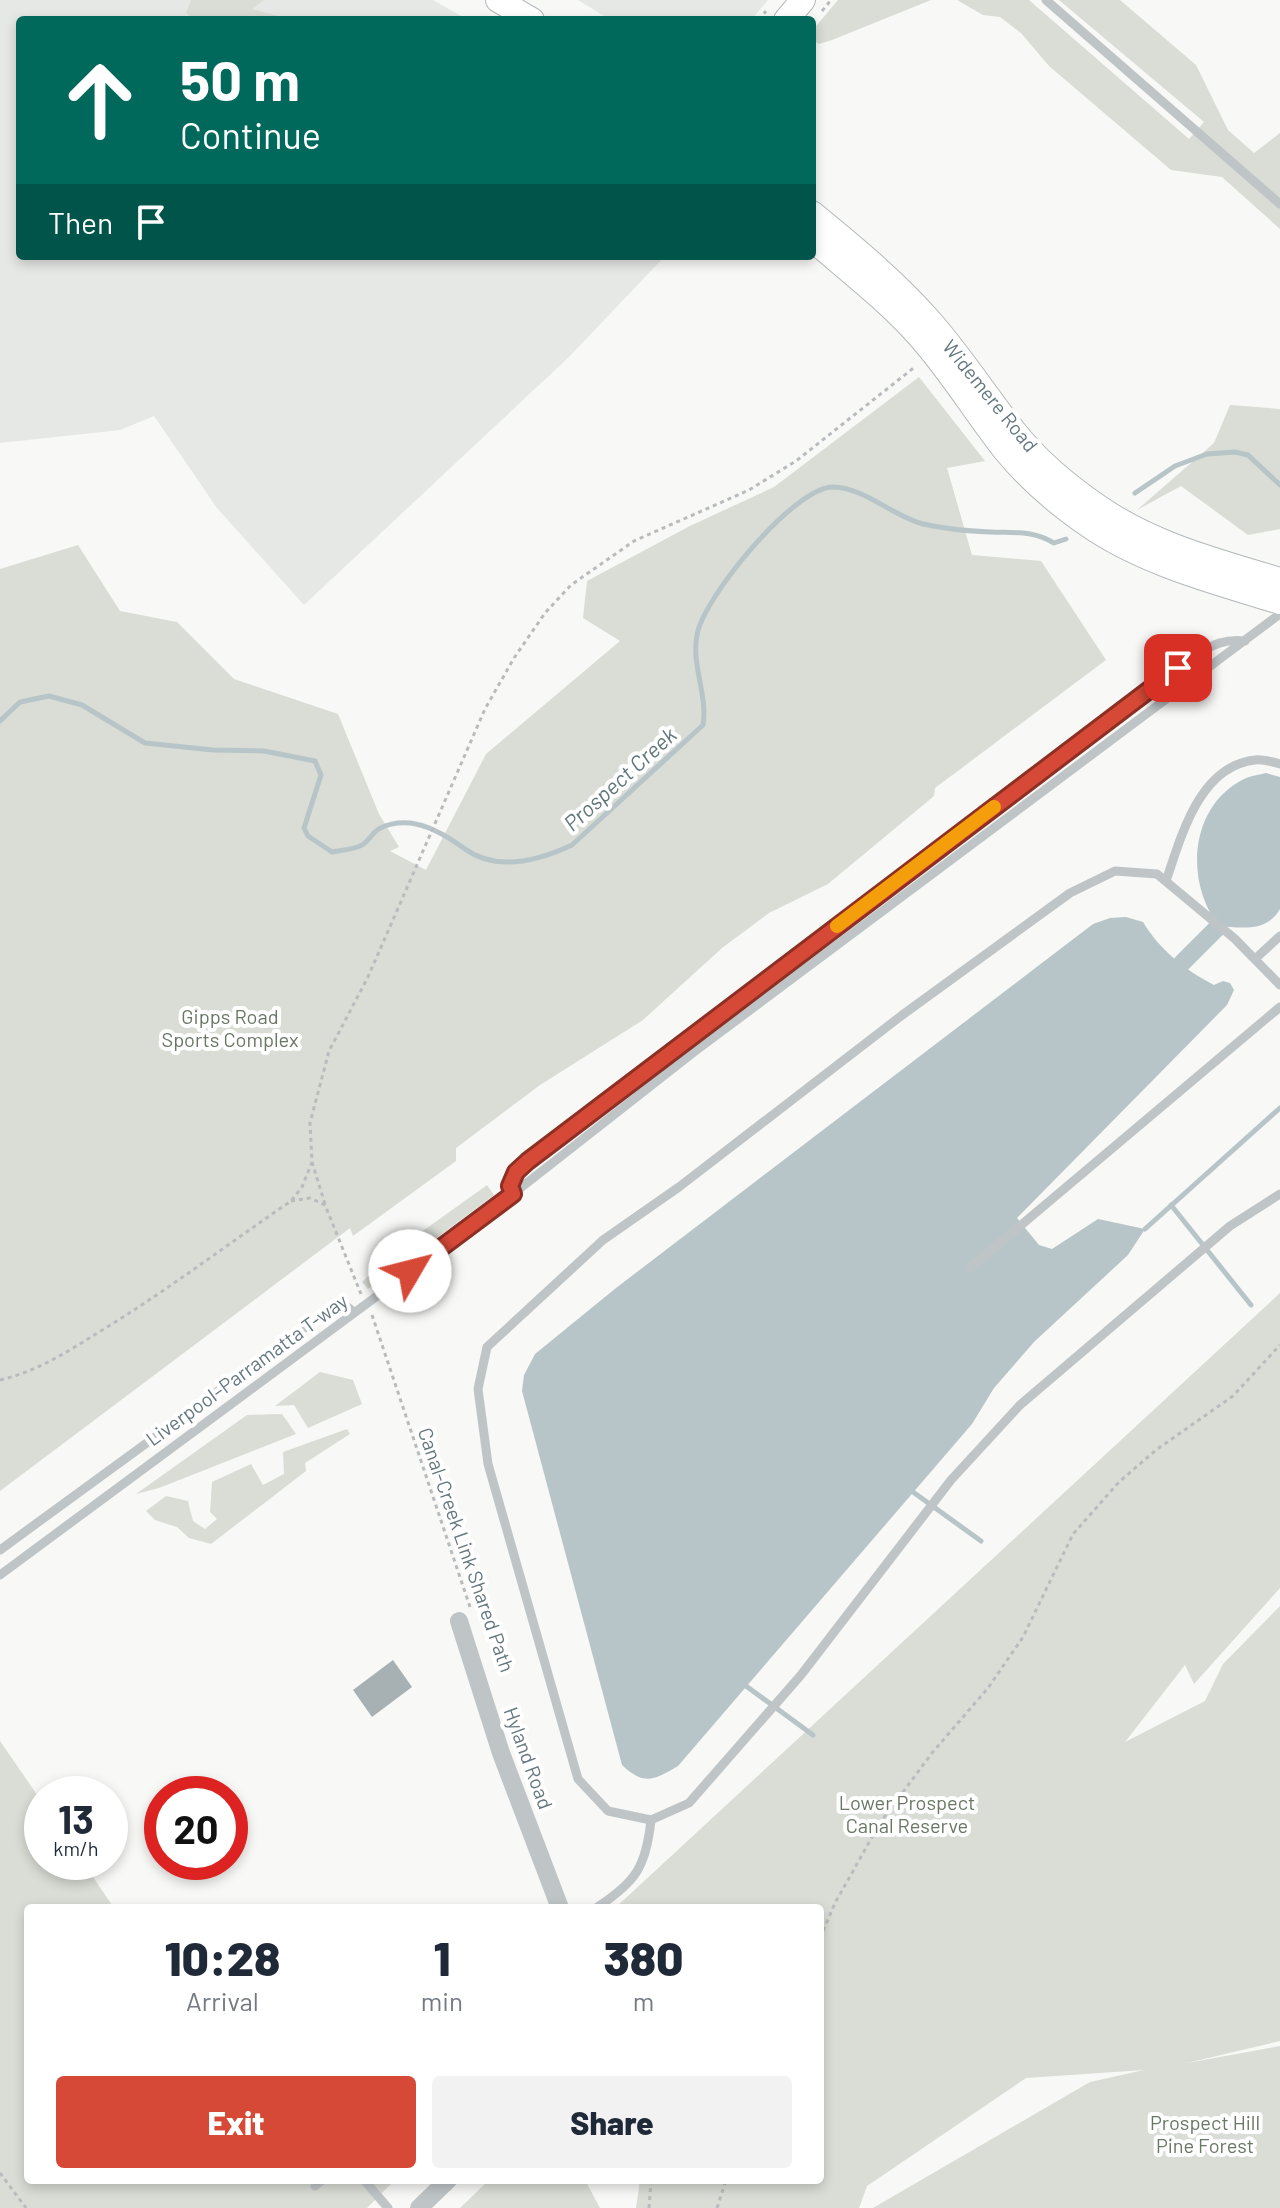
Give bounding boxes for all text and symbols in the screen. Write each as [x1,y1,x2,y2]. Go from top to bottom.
text: 50 m [180,45,300,112]
icon: ahead [48,48,152,152]
text: Continue [180,113,321,156]
icon: arrive [129,200,173,244]
text: Then [48,204,113,240]
street label: Widemere Road [938,334,1043,456]
pin [1144,634,1212,702]
icon: arrive [1156,646,1200,690]
water label: Prospect Creek [558,721,681,836]
park label: Gipps Road Sports Complex [161,1004,299,1051]
position arrow [368,1229,452,1313]
street label: Liverpool–Parramatta T-way [141,1288,352,1450]
street label: Canal-Creek Link Shared Path [414,1424,520,1675]
street label: Hyland Road [499,1703,559,1812]
speed limit sign: 20 [144,1776,248,1880]
park label: Lower Prospect Canal Reserve [839,1790,975,1837]
text: 13 [58,1794,94,1842]
text: km/h [53,1836,99,1860]
text: 10:28 [164,1928,280,1986]
text: 1 [433,1928,450,1986]
text: 380 [603,1928,684,1986]
text: Arrival [186,1985,259,2016]
text: min [421,1985,463,2016]
text: m [633,1985,654,2016]
button: Exit [56,2076,416,2168]
button: Share [432,2076,792,2168]
park label: Prospect Hill Pine Forest [1150,2110,1260,2157]

